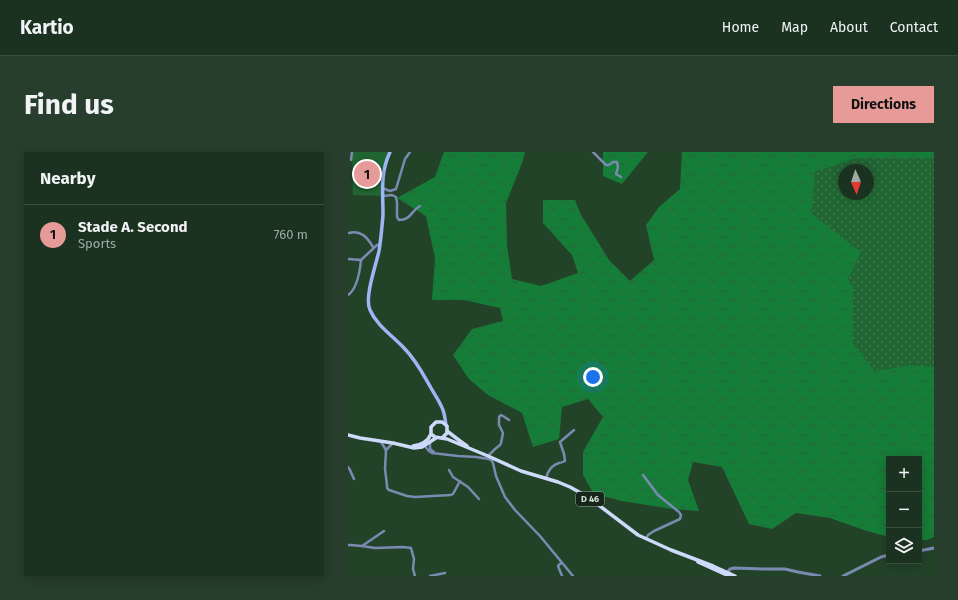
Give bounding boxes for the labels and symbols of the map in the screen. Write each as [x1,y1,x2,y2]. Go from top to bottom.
pin: 1 [354,159,380,189]
north arrow [838,164,874,200]
your location [583,367,603,387]
road number: D 46 [576,492,604,506]

